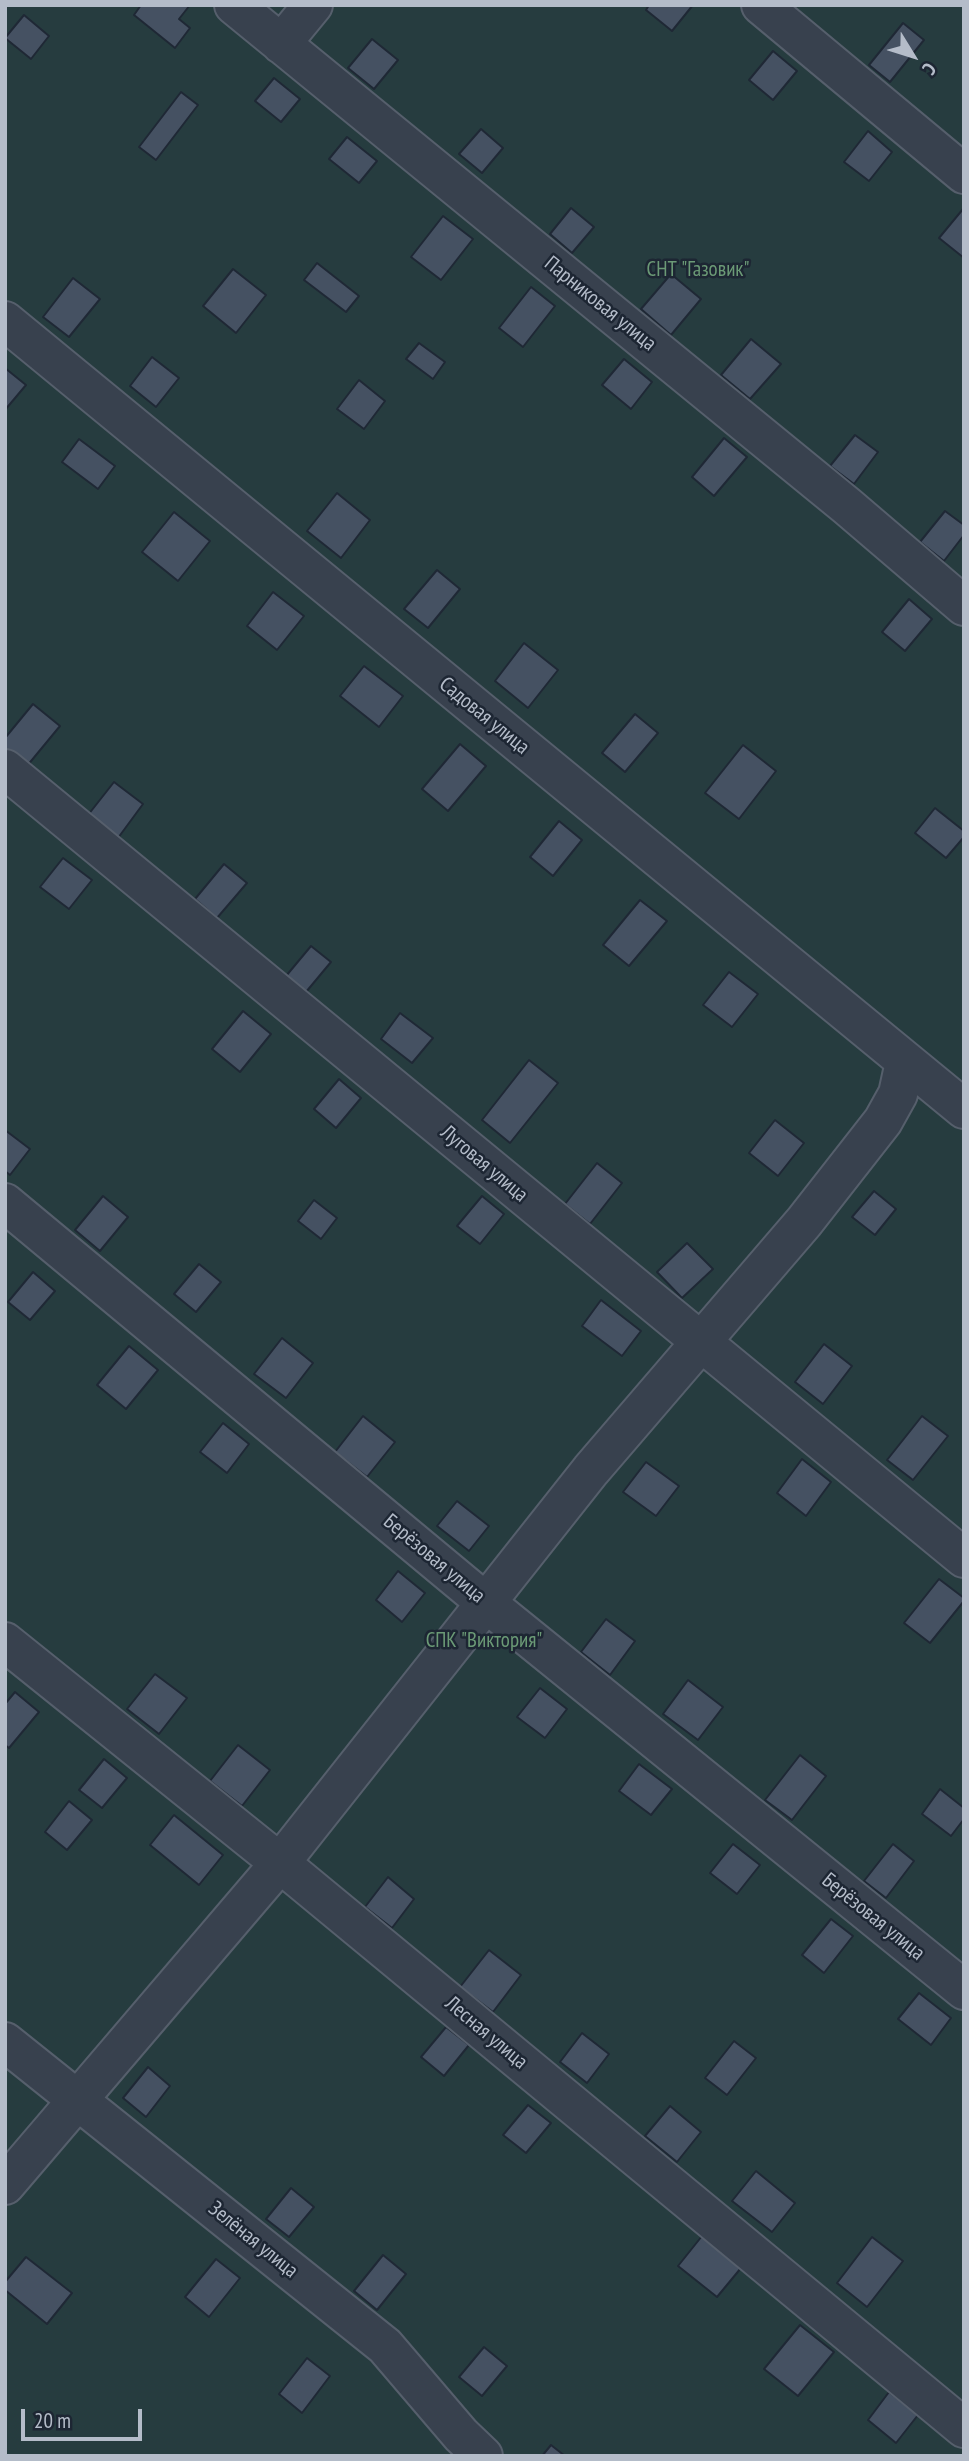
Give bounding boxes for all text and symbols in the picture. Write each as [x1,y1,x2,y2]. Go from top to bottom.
north arrow [878,21,948,91]
text: С [917,58,942,80]
street label: Парниковая улица [539,251,661,357]
park label: СНТ "Газовик" [647,257,749,283]
street label: Садовая улица [434,672,534,760]
street label: Луговая улица [435,1120,533,1208]
street label: Берёзовая улица [378,1509,490,1609]
park label: СПК "Виктория" [426,1628,542,1654]
street label: Берёзовая улица [817,1868,929,1966]
street label: Лесная улица [440,1991,532,2075]
street label: Зелёная улица [203,2196,303,2284]
scale bar [24,2394,145,2438]
text: 20 m [34,2407,71,2434]

